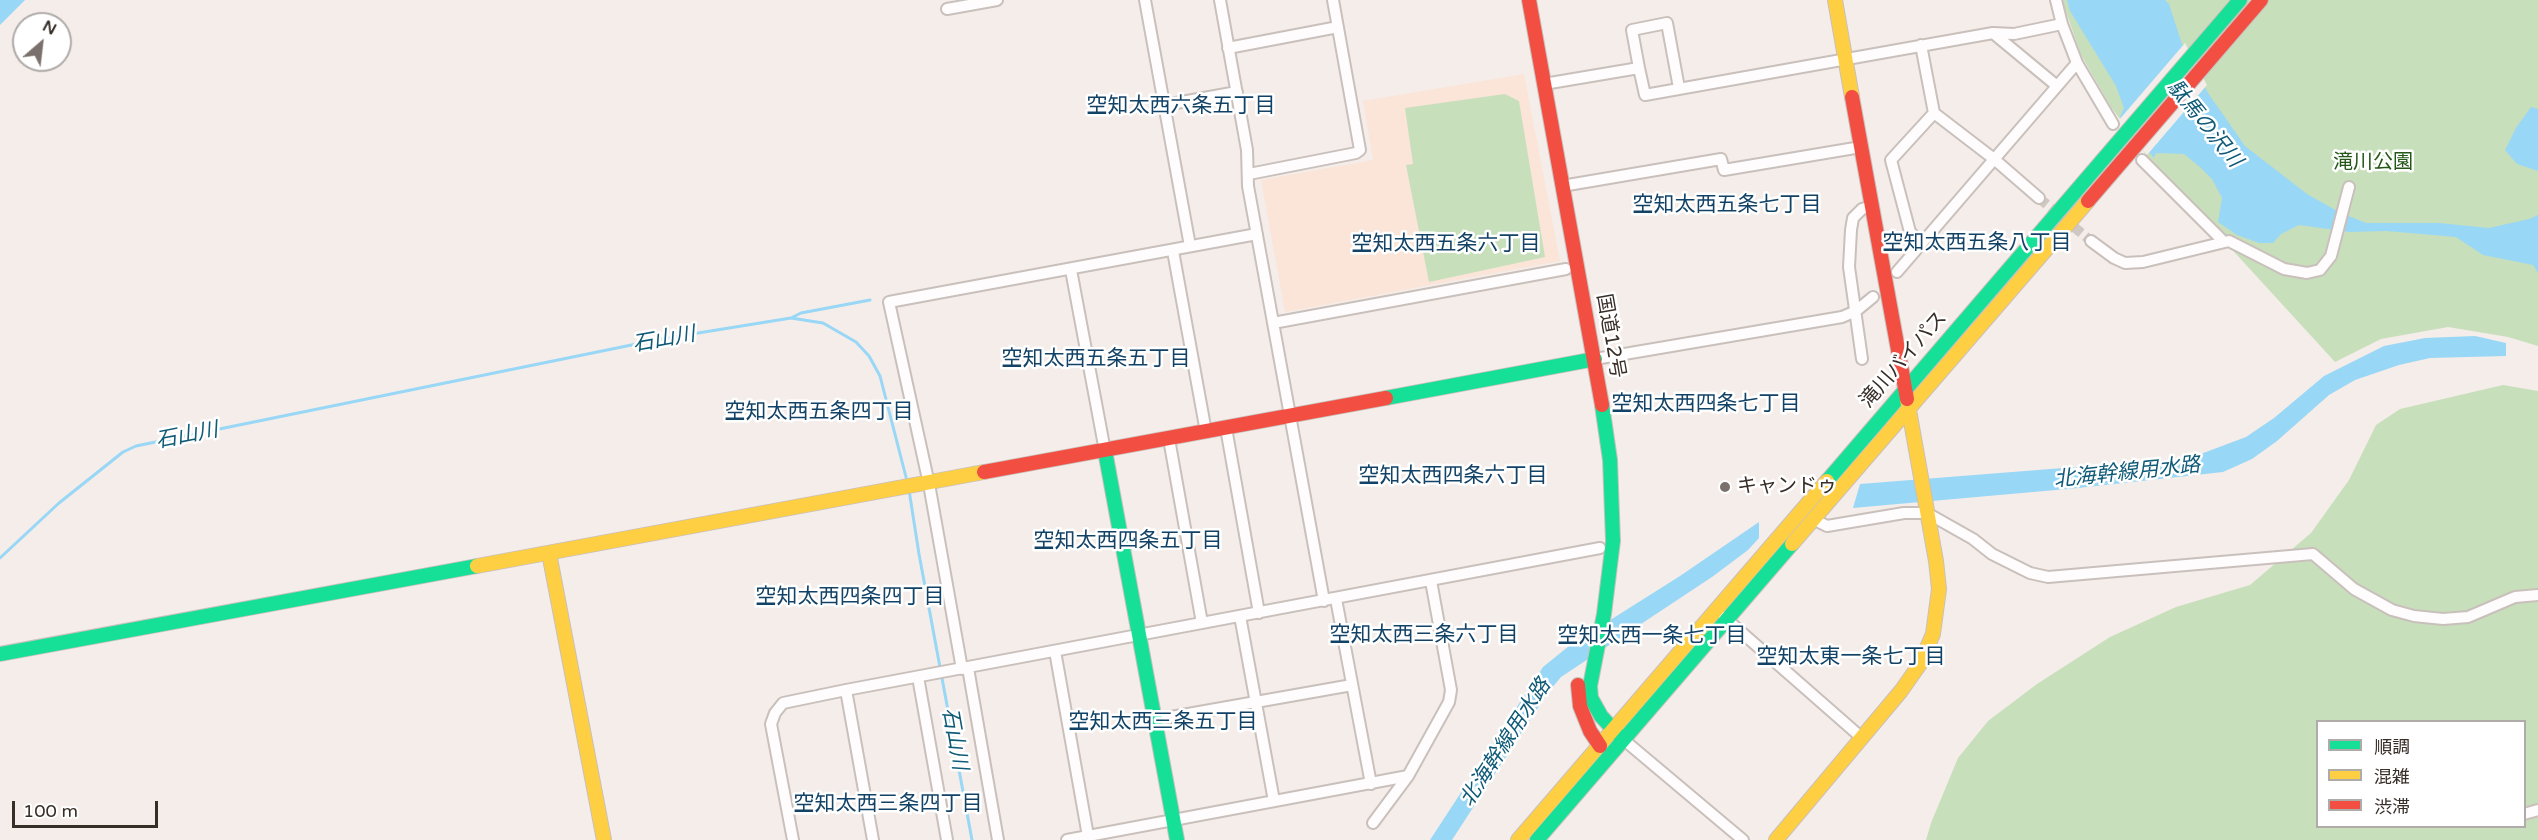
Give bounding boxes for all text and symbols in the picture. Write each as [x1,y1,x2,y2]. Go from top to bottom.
north arrow [12,12,72,72]
text: N [39,16,60,40]
water label: 駄馬の沢川 [2161,75,2247,173]
district label: 空知太西六条五丁目 [1087,93,1275,119]
park label: 滝川公園 [2333,151,2413,175]
district label: 空知太西五条七丁目 [1633,192,1821,218]
district label: 空知太西五条八丁目 [1883,230,2071,256]
district label: 空知太西五条六丁目 [1352,231,1540,257]
street label: 国道12号 [1591,292,1629,380]
street label: 滝川バイパス [1856,307,1952,413]
water label: 石山川 [631,322,697,358]
district label: 空知太西五条五丁目 [1002,346,1190,372]
district label: 空知太西四条七丁目 [1612,391,1800,417]
district label: 空知太西五条四丁目 [725,399,913,425]
water label: 石山川 [154,418,220,454]
water label: 北海幹線用水路 [2053,453,2201,493]
district label: 空知太西四条六丁目 [1359,463,1547,489]
place label: キャンドゥ [1737,475,1837,499]
marker: キャンドゥ [1718,480,1732,494]
district label: 空知太西四条五丁目 [1034,528,1222,554]
district label: 空知太西四条四丁目 [756,584,944,610]
district label: 空知太西三条六丁目 [1330,622,1518,648]
district label: 空知太西一条七丁目 [1558,623,1746,649]
district label: 空知太東一条七丁目 [1757,644,1945,670]
water label: 北海幹線用水路 [1455,674,1557,812]
water label: 石山川 [936,706,972,772]
district label: 空知太西三条五丁目 [1069,709,1257,735]
legend [2316,720,2526,828]
text: 順調 [2374,736,2410,758]
text: 混雑 [2374,766,2410,788]
scale bar [15,789,160,827]
district label: 空知太西三条四丁目 [794,791,982,817]
text: 渋滞 [2374,796,2410,818]
text: 100 m [23,800,78,822]

